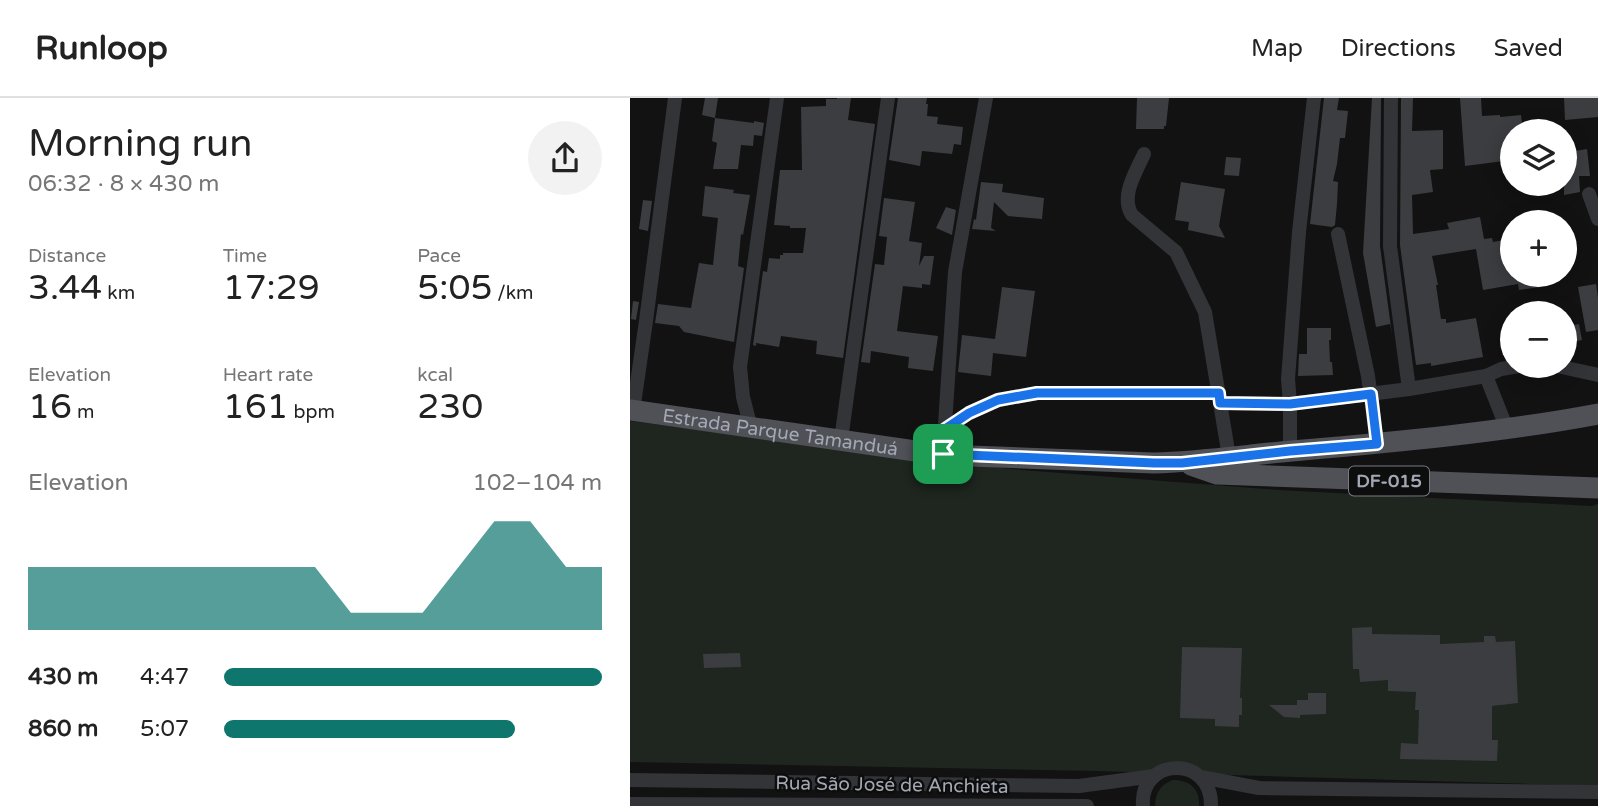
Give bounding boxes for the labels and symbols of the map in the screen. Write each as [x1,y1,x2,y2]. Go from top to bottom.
street label: Estrada Parque Tamanduá [661,405,900,460]
pin [913,424,973,484]
road number: DF-015 [1349,466,1429,496]
street label: Rua São José de Anchieta [775,772,1009,798]

